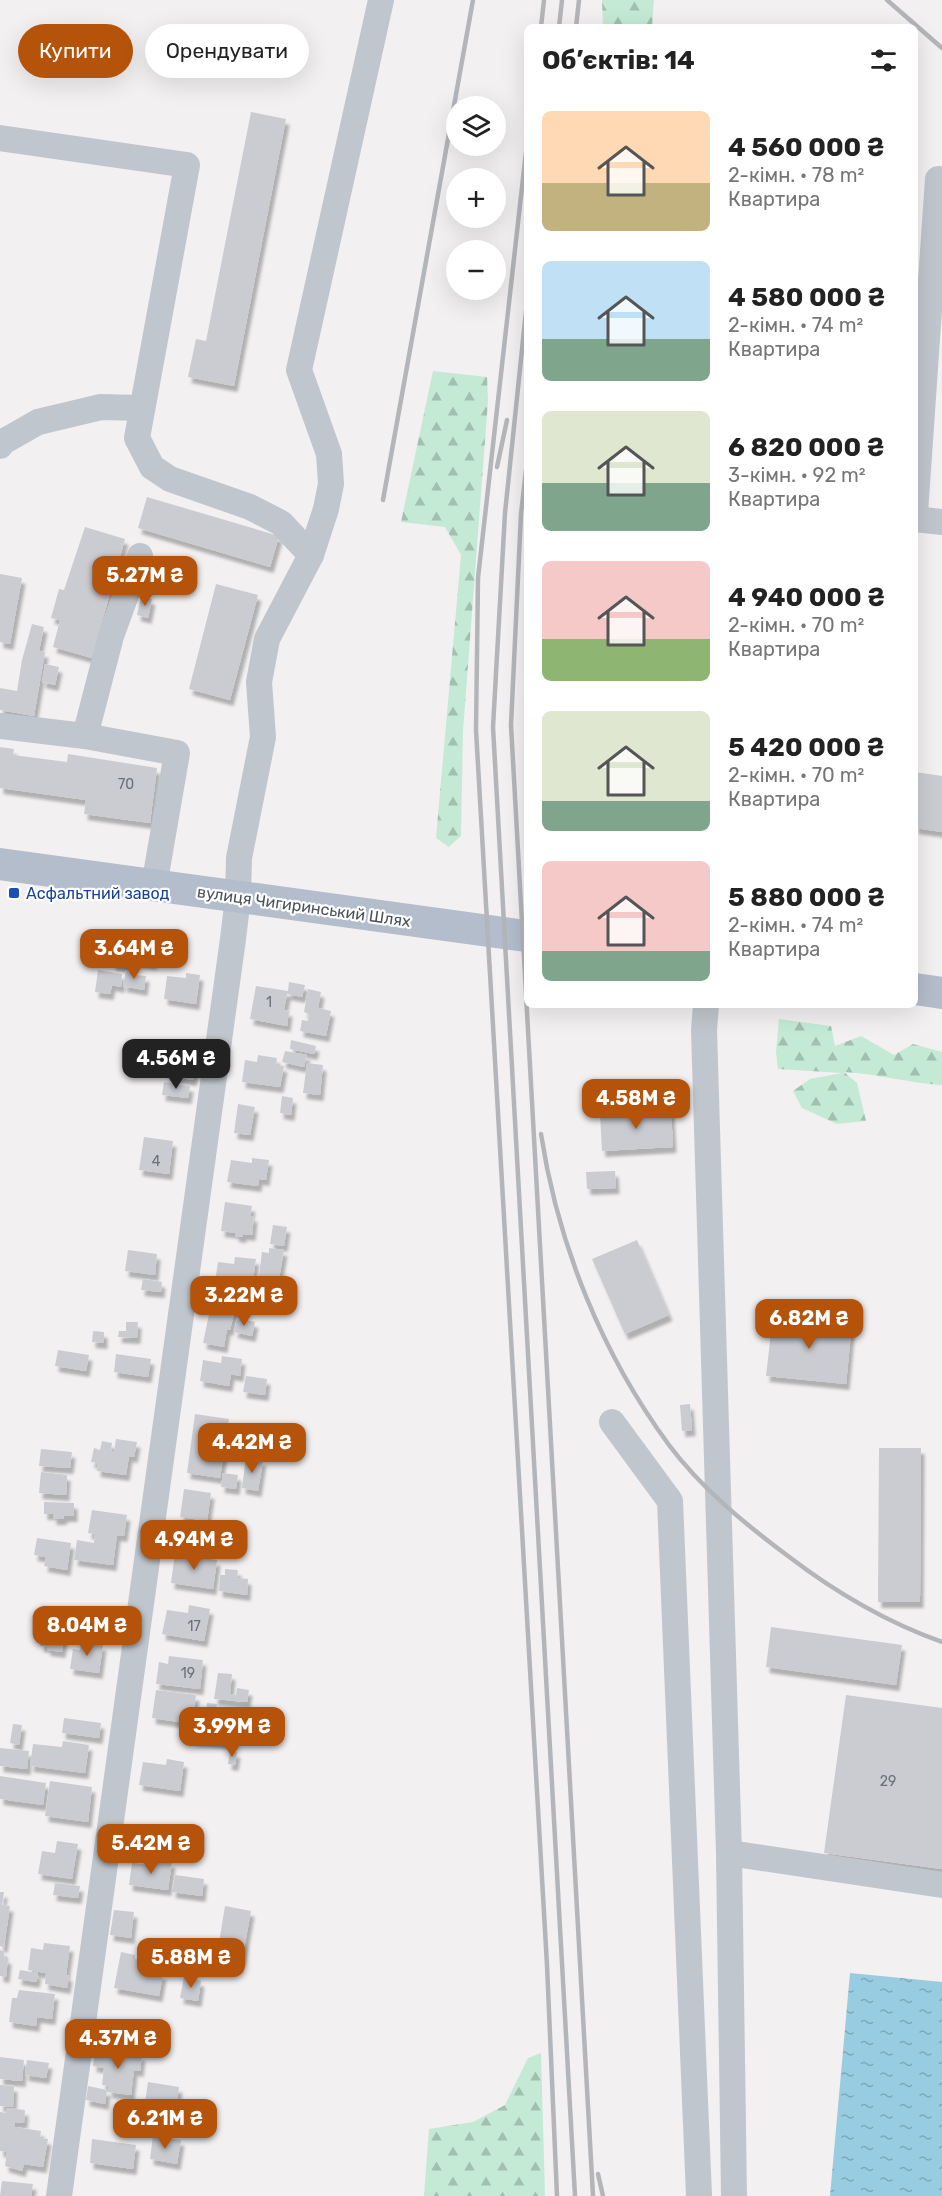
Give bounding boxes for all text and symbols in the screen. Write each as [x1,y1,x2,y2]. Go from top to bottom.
chip: Купити [18,24,133,78]
chip: Орендувати [145,24,309,78]
icon: filters [867,44,900,77]
text: Об’єктів: 14 [542,45,695,76]
map controls [446,96,506,300]
button: layers [446,96,506,156]
text: 4 560 000 ₴ [728,132,884,163]
icon: home [590,135,662,207]
text: 2-кімн. · 78 m² [728,163,864,187]
button: + [446,168,506,228]
text: Квартира [728,187,820,211]
button: − [446,240,506,300]
text: 4 580 000 ₴ [728,282,885,313]
icon: home [590,285,662,357]
text: 2-кімн. · 74 m² [728,313,863,337]
text: Квартира [728,337,820,361]
text: 6 820 000 ₴ [728,432,884,463]
icon: home [590,435,662,507]
text: 3-кімн. · 92 m² [728,463,866,487]
text: Квартира [728,487,820,511]
pin: 5.27M ₴ [90,556,200,607]
text: 5.27M ₴ [106,563,184,587]
text: 4 940 000 ₴ [728,582,885,613]
icon: home [590,585,662,657]
text: 2-кімн. · 70 m² [728,613,864,637]
text: Квартира [728,637,820,661]
text: 5 420 000 ₴ [728,732,884,763]
icon: home [590,735,662,807]
text: 2-кімн. · 70 m² [728,763,864,787]
house number: 70 [118,776,134,793]
text: Квартира [728,787,820,811]
street label: вулиця Чигиринський Шлях [196,882,412,931]
text: 5 880 000 ₴ [728,882,885,913]
place label: Асфальтний завод [26,884,170,903]
icon: home [590,885,662,957]
marker: Асфальтний завод [7,886,21,900]
text: 2-кімн. · 74 m² [728,913,863,937]
pin: 3.64M ₴ [79,929,189,980]
text: 3.64M ₴ [94,936,174,960]
text: Квартира [728,937,820,961]
house number: 1 [266,994,272,1011]
pin: 4.56M ₴ [121,1039,231,1090]
text: 4.56M ₴ [136,1046,216,1070]
pin: 4.58M ₴ [581,1079,691,1130]
text: 4.58M ₴ [596,1086,676,1110]
house number: 4 [152,1153,161,1170]
pin: 3.22M ₴ [189,1276,299,1327]
text: 3.22M ₴ [204,1283,284,1307]
pin: 6.82M ₴ [754,1299,864,1350]
text: 6.82M ₴ [769,1306,849,1330]
pin: 4.42M ₴ [197,1423,307,1474]
text: 4.42M ₴ [212,1430,292,1454]
pin: 4.94M ₴ [139,1520,249,1571]
text: 4.94M ₴ [154,1527,234,1551]
pin: 8.04M ₴ [32,1606,142,1657]
text: 8.04M ₴ [47,1613,127,1637]
house number: 17 [187,1618,201,1635]
house number: 19 [181,1665,195,1682]
pin: 3.99M ₴ [177,1707,287,1758]
text: 3.99M ₴ [193,1714,271,1738]
house number: 29 [880,1773,896,1790]
pin: 5.42M ₴ [96,1824,206,1875]
text: 5.42M ₴ [111,1831,191,1855]
pin: 5.88M ₴ [136,1938,246,1989]
text: 5.88M ₴ [151,1945,231,1969]
pin: 4.37M ₴ [63,2019,173,2070]
text: 4.37M ₴ [79,2026,157,2050]
pin: 6.21M ₴ [110,2099,220,2150]
text: 6.21M ₴ [127,2106,203,2130]

